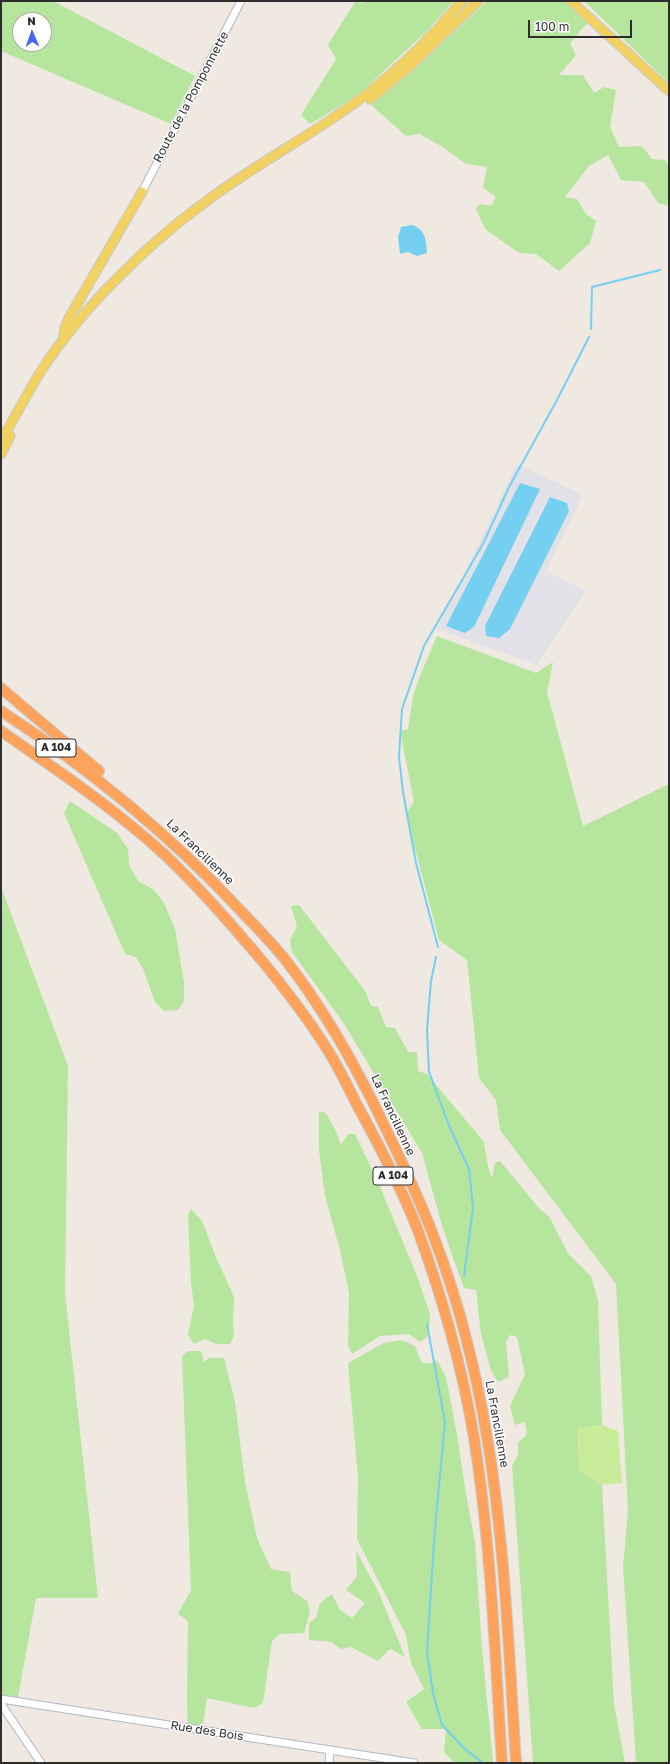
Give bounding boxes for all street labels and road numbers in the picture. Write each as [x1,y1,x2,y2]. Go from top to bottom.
street label: Route de la Pomponnette [150,29,232,165]
road number: A 104 [36,739,76,757]
street label: La Francilienne [163,816,237,888]
street label: La Francilienne [368,1072,418,1158]
road number: A 104 [373,1167,413,1185]
street label: La Francilienne [482,1379,512,1469]
street label: Rue des Bois [169,1718,245,1744]

